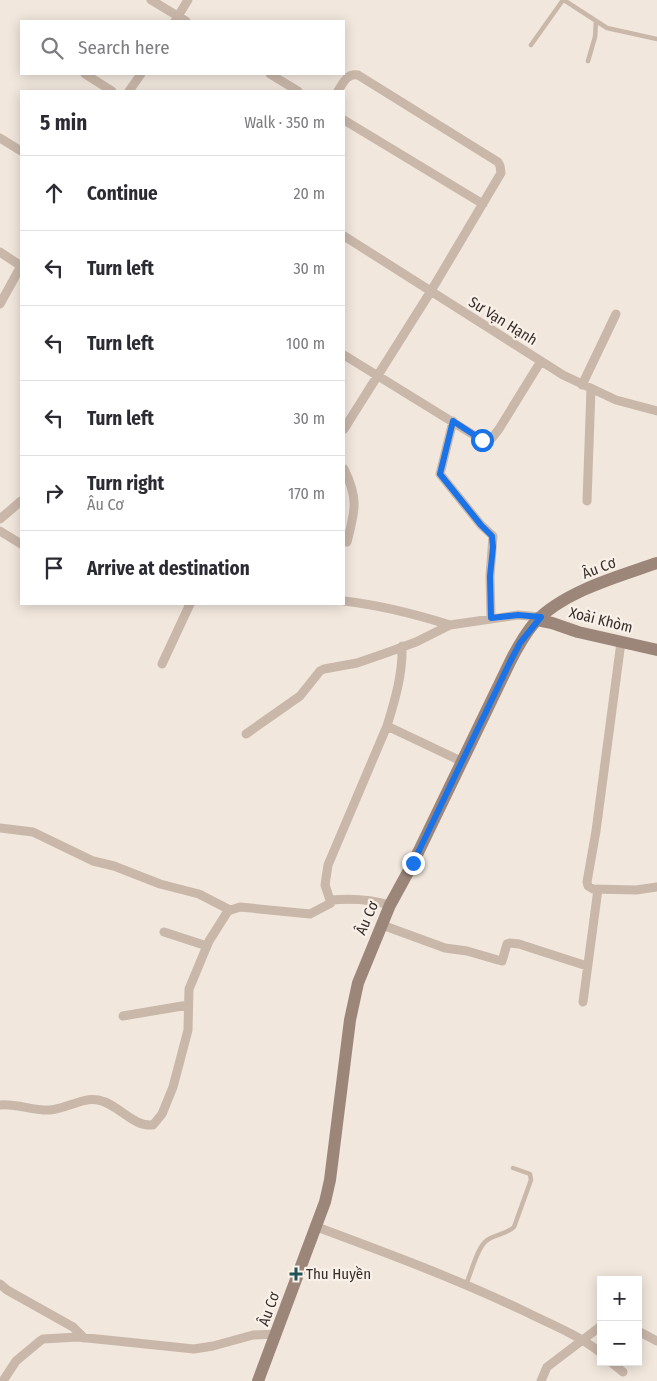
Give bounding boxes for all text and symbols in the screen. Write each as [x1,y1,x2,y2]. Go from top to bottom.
search box [20,20,345,75]
icon: search [38,34,66,62]
text: Search here [78,36,170,59]
text: 5 min [40,110,87,136]
text: Walk · 350 m [244,113,325,132]
icon: ahead [40,179,68,207]
text: Continue [87,182,158,205]
text: 20 m [294,184,325,203]
icon: left [40,254,68,282]
text: Turn left [87,257,154,280]
text: 30 m [293,259,325,278]
street label: Sư Vạn Hạnh [465,293,541,349]
icon: left [40,329,68,357]
text: Turn left [87,332,154,355]
text: 100 m [286,334,325,353]
icon: left [40,404,68,432]
text: Turn left [87,407,154,430]
text: 30 m [293,409,325,428]
route start [471,429,494,452]
text: Turn right [87,472,164,495]
icon: right [40,479,68,507]
text: 170 m [288,484,325,503]
text: Âu Cơ [87,495,124,514]
street label: Âu Cơ [580,553,619,583]
icon: arrive [40,554,68,582]
text: Arrive at destination [87,557,250,580]
street label: Xoài Khòm [567,603,635,637]
route end [402,852,425,875]
street label: Âu Cơ [352,898,383,938]
place label: Thu Huyền [306,1265,371,1283]
marker: Thu Huyền [290,1268,302,1280]
map controls [597,1276,642,1366]
button: + [597,1276,642,1321]
street label: Âu Cơ [255,1289,284,1328]
button: − [597,1321,642,1366]

